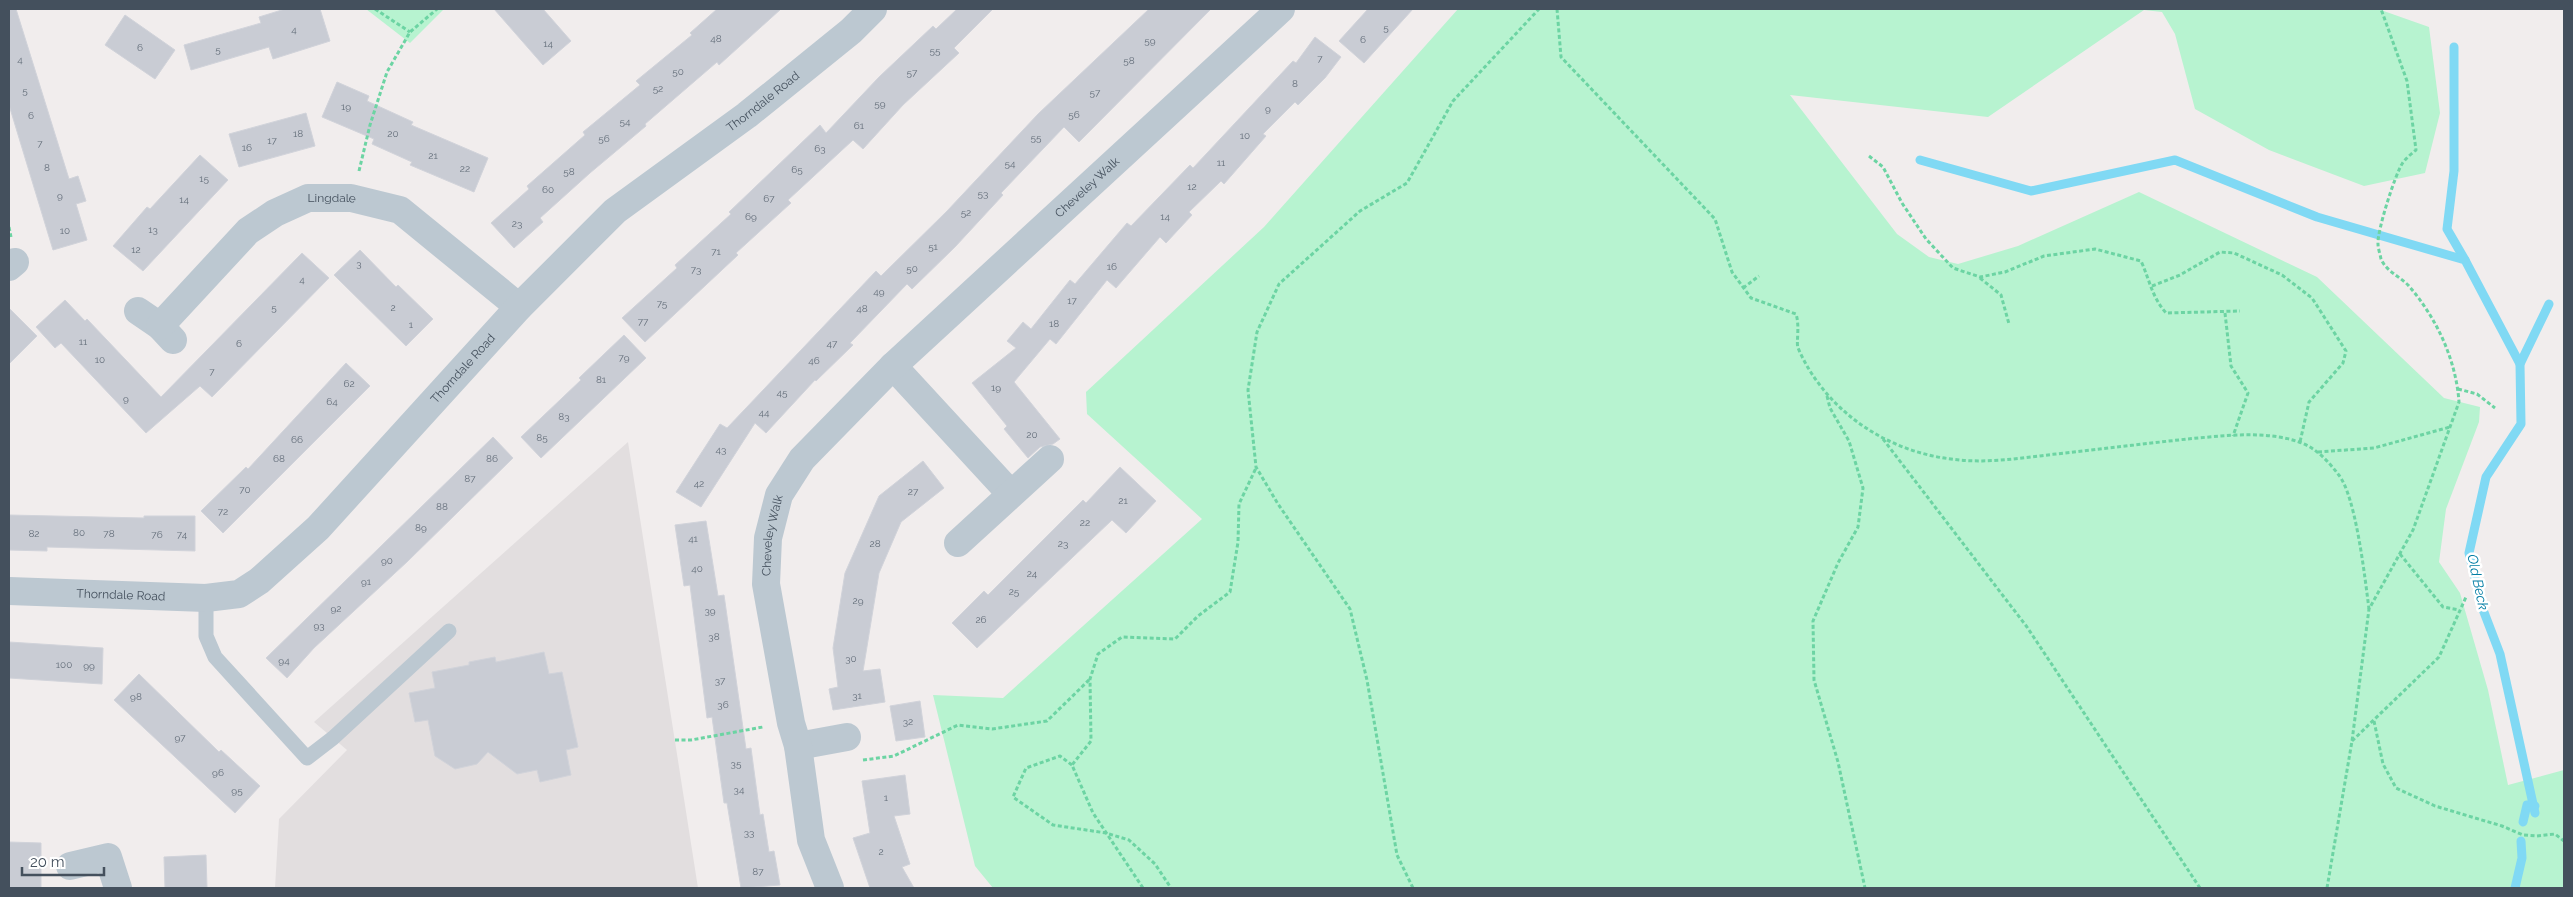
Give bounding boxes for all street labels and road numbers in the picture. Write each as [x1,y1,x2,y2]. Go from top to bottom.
street label: Thorndale Road [724,69,802,135]
street label: Cheveley Walk [1052,154,1123,220]
street label: Lingdale [308,191,358,206]
street label: Thorndale Road [428,331,498,406]
street label: Cheveley Walk [759,493,786,576]
street label: Thorndale Road [76,586,166,604]

